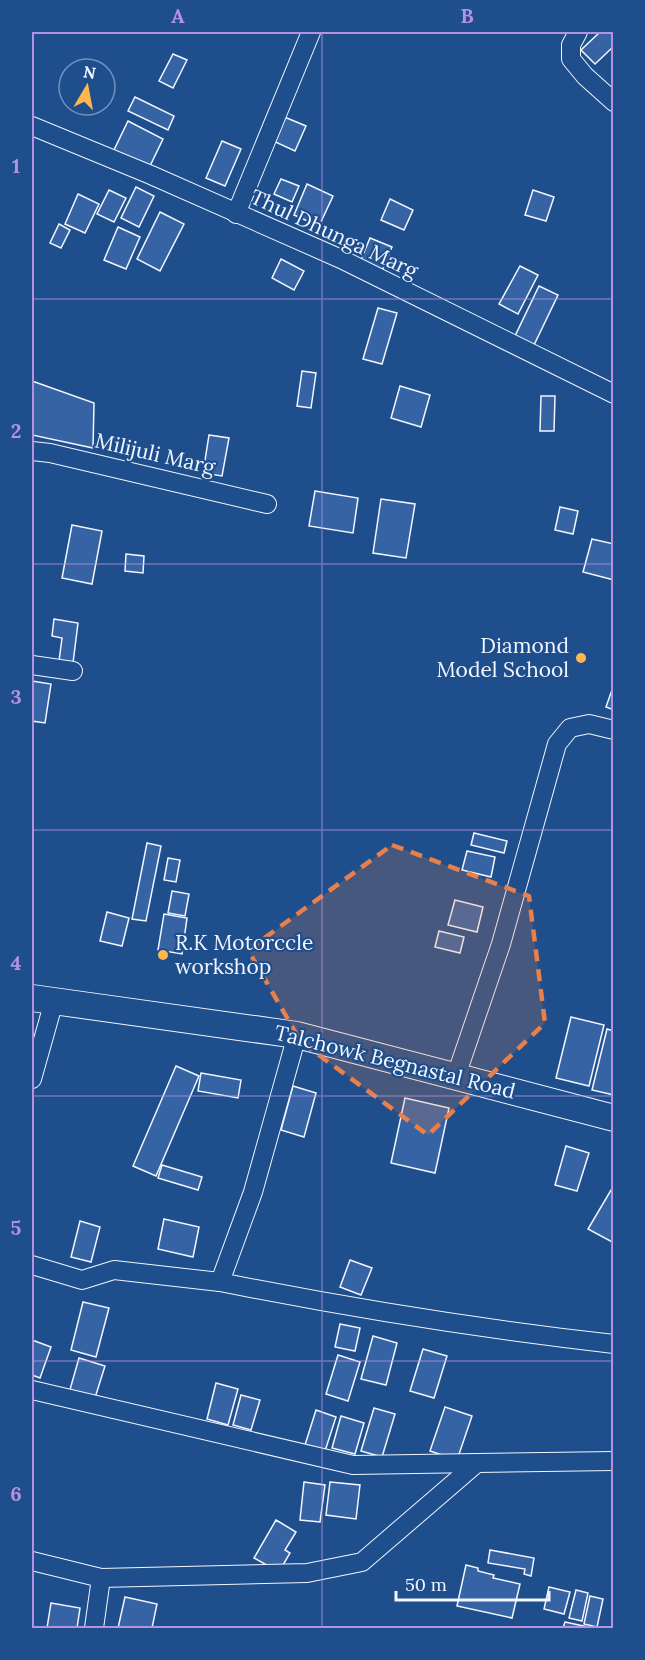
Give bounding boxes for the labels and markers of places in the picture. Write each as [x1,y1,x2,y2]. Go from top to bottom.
place label: Diamond Model School [436,632,569,683]
marker: Diamond Model School [574,651,588,665]
place label: R.K Motorccle workshop [175,929,313,980]
marker: R.K Motorccle workshop [156,948,170,962]

